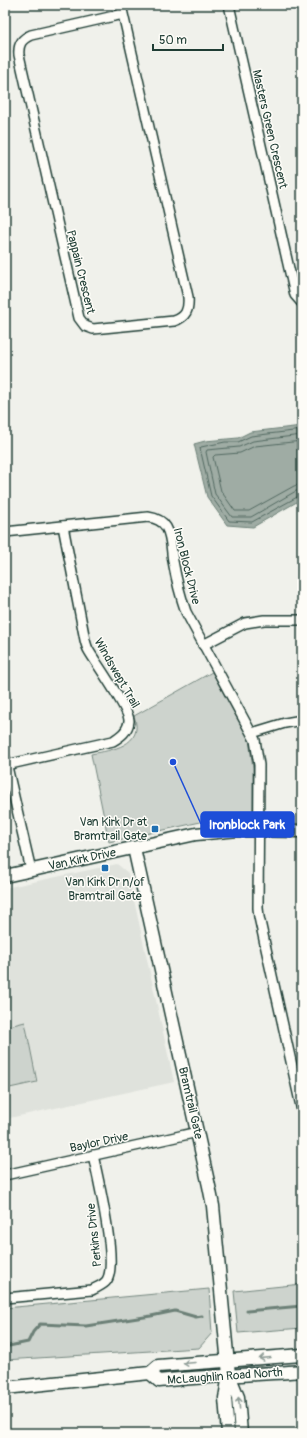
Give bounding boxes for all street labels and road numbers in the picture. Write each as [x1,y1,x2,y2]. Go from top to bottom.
street label: Masters Green Crescent [249,68,291,190]
street label: Pappain Crescent [63,229,98,316]
street label: Iron Block Drive [170,526,203,606]
street label: Windswept Trail [90,635,143,711]
street label: Van Kirk Drive [47,845,117,874]
street label: Bramtrail Gate [175,1066,206,1141]
street label: Baylor Drive [69,1129,130,1156]
street label: Perkins Drive [84,1202,105,1268]
street label: McLaughlin Road North [167,1365,284,1388]

